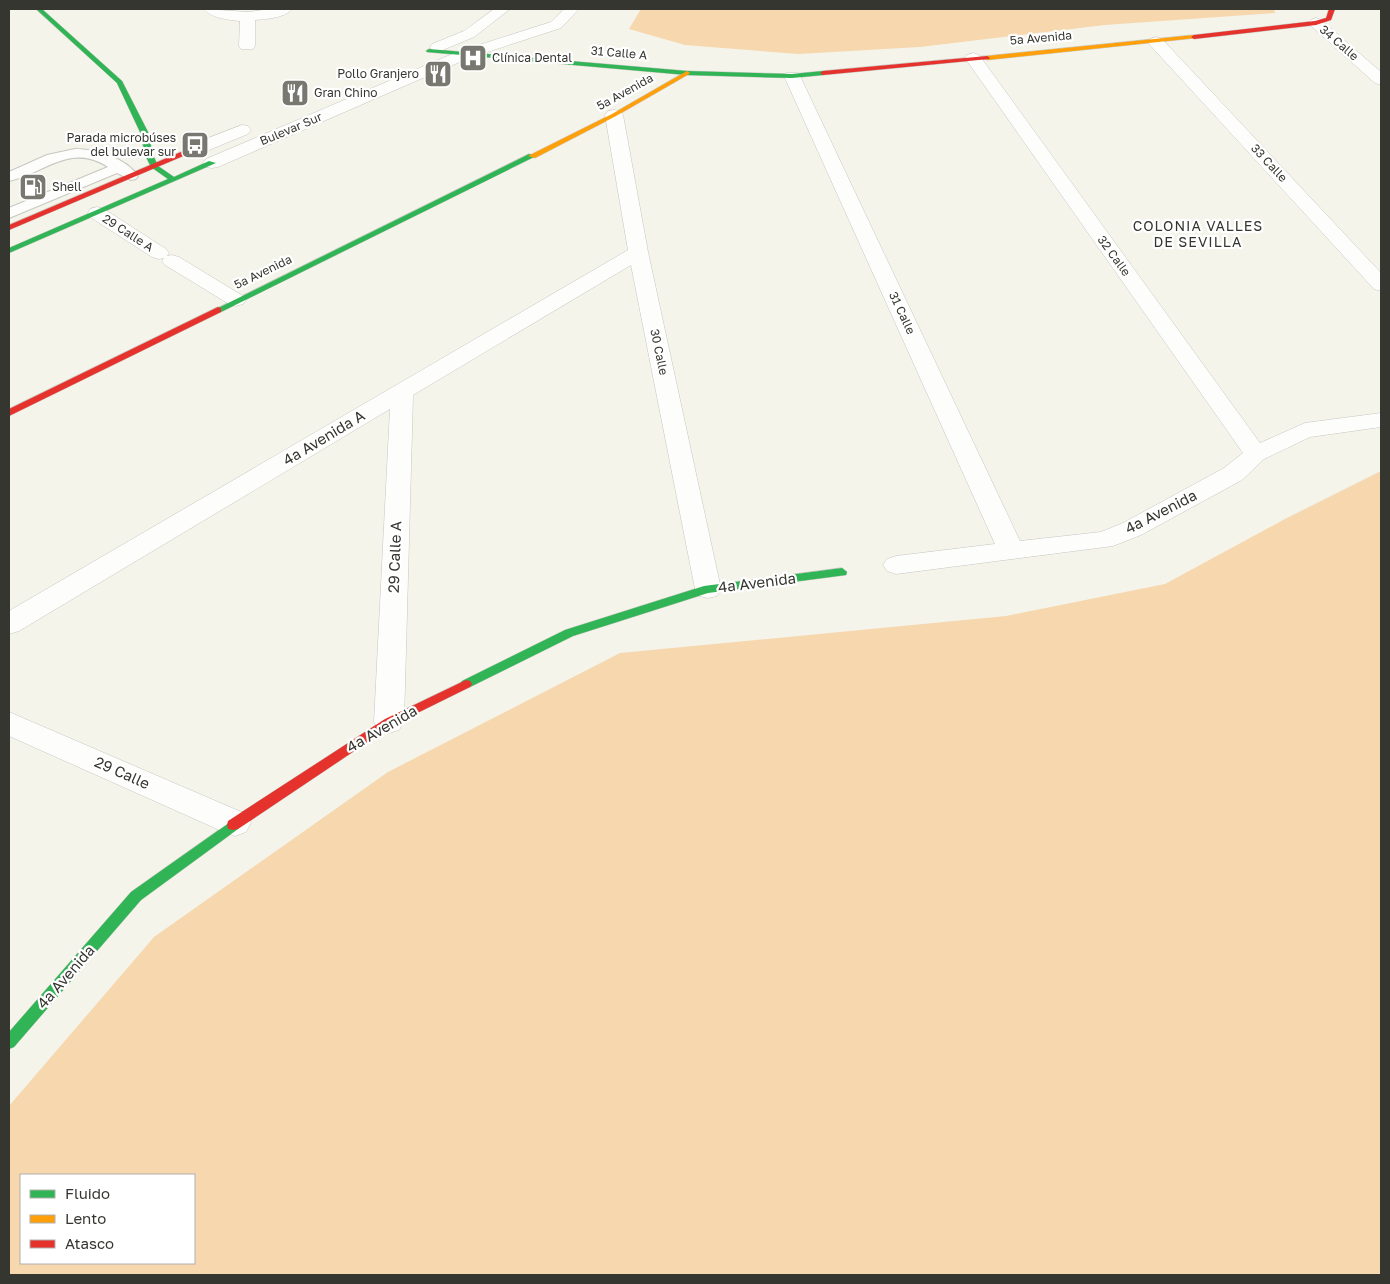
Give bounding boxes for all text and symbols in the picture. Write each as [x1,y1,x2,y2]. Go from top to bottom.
street label: 34 Calle [1317,22,1362,64]
street label: 5a Avenida [1009,27,1073,48]
hospital icon: Clínica Dental [458,43,488,73]
street label: 31 Calle A [590,43,648,62]
place label: Clínica Dental [492,50,572,65]
restaurant icon: Pollo Granjero [423,59,453,89]
place label: Pollo Granjero [337,66,419,81]
street label: 5a Avenida [594,70,656,113]
restaurant icon: Gran Chino [280,78,310,108]
place label: Gran Chino [314,85,378,100]
street label: Bulevar Sur [257,109,324,148]
place label: Parada microbúses del bulevar sur [67,130,176,159]
bus stop icon: Parada microbúses del bulevar sur [180,130,210,160]
street label: 33 Calle [1248,141,1291,185]
fuel station icon: Shell [18,172,48,202]
place label: Shell [52,179,82,194]
street label: 29 Calle A [100,211,157,255]
district label: COLONIA VALLES DE SEVILLA [1133,217,1263,250]
street label: 32 Calle [1095,233,1134,279]
street label: 5a Avenida [232,251,294,292]
street label: 31 Calle [886,289,919,337]
street label: 30 Calle [647,327,672,376]
street label: 4a Avenida A [279,406,368,469]
street label: 4a Avenida [1122,485,1200,537]
street label: 29 Calle A [384,521,404,593]
street label: 4a Avenida [717,568,797,596]
street label: 4a Avenida [343,701,420,755]
street label: 29 Calle [92,752,153,792]
street label: 4a Avenida [33,941,98,1012]
legend [20,1174,195,1264]
text: Fluido [65,1184,110,1202]
text: Lento [65,1209,106,1227]
text: Atasco [65,1234,114,1252]

